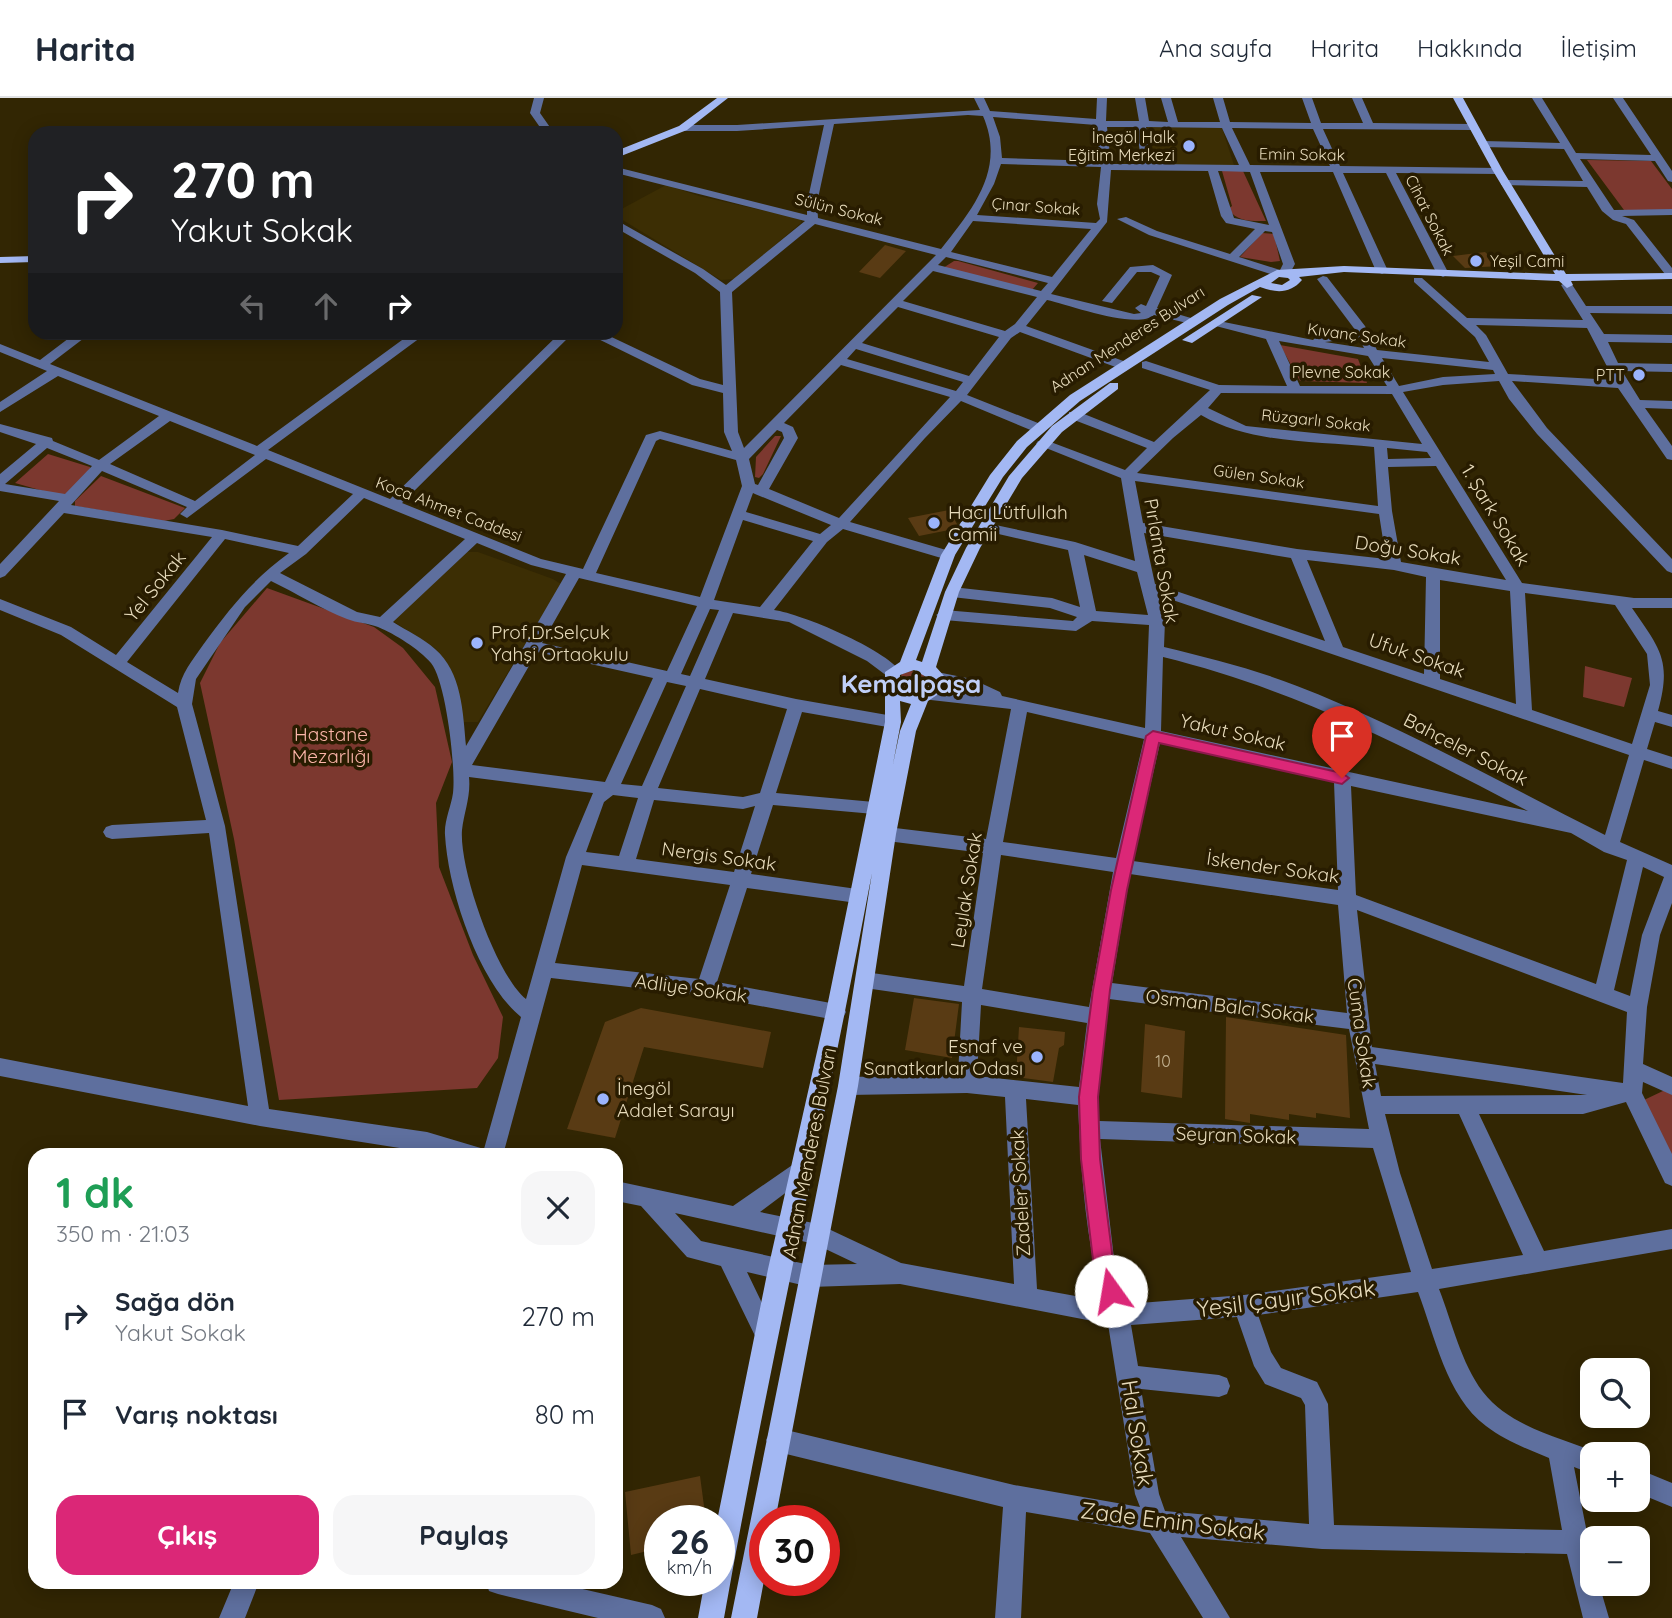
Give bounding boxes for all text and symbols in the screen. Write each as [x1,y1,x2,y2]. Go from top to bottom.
text: Harita [35,28,136,69]
text: Ana sayfa [1159,33,1272,63]
text: Harita [1310,33,1379,63]
text: Hakkında [1417,33,1523,63]
text: İletişim [1561,33,1637,63]
place label: İnegöl Halk Eğitim Merkezi [1068,127,1175,165]
marker: İnegöl Halk Eğitim Merkezi [1181,138,1197,154]
street label: Emin Sokak [1259,143,1345,165]
text: 270 m [171,149,315,210]
icon: right [56,154,147,245]
street label: Cihat Sokak [1401,171,1459,259]
street label: Sülün Sokak [793,188,885,230]
street label: Çınar Sokak [991,193,1081,219]
text: Yakut Sokak [171,210,353,250]
place label: Yeşil Cami [1490,251,1564,271]
marker: Yeşil Cami [1468,253,1484,269]
street label: Adnan Menderes Bulvarı [1046,282,1208,396]
icon: left [234,287,272,325]
icon: ahead [307,287,345,325]
icon: right [380,287,418,325]
street label: Kıvanç Sokak [1306,318,1408,352]
street label: Plevne Sokak [1292,362,1390,382]
place label: PTT [1596,365,1625,385]
marker: PTT [1631,367,1647,383]
street label: Rüzgarlı Sokak [1260,404,1372,436]
street label: Gülen Sokak [1212,460,1306,492]
street label: 1. Şark Sokak [1456,460,1536,570]
street label: Koca Ahmet Caddesi [373,472,525,546]
street label: Pırlanta Sokak [1139,497,1185,625]
place label: Hacı Lütfullah Camii [948,500,1068,546]
marker: Hacı Lütfullah Camii [926,515,942,531]
street label: Doğu Sokak [1353,530,1463,570]
street label: Yel Sokak [119,546,191,626]
place label: Prof.Dr.Selçuk Yahşi Ortaokulu [491,620,629,666]
street label: Ufuk Sokak [1366,627,1468,683]
marker: Prof.Dr.Selçuk Yahşi Ortaokulu [469,635,485,651]
district label: Kemalpaşa [841,667,981,700]
pin [1312,706,1372,778]
street label: Bahçeler Sokak [1400,707,1532,791]
street label: Yakut Sokak [1178,708,1288,756]
icon: arrive [1323,717,1361,755]
park label: Hastane Mezarlığı [292,722,370,768]
street label: Leylak Sokak [945,830,987,950]
street label: Nergis Sokak [660,836,778,876]
street label: İskender Sokak [1205,846,1341,888]
street label: Adliye Sokak [633,968,749,1008]
street label: Cuma Sokak [1342,976,1382,1090]
street label: Osman Balcı Sokak [1144,984,1316,1028]
place label: Esnaf ve Sanatkarlar Odası [864,1034,1023,1080]
street label: Adnan Menderes Bulvarı [777,1046,841,1260]
marker: Esnaf ve Sanatkarlar Odası [1029,1049,1045,1065]
house number: 10 [1155,1051,1171,1071]
place label: İnegöl Adalet Sarayı [617,1076,735,1122]
marker: İnegöl Adalet Sarayı [595,1091,611,1107]
street label: Seyran Sokak [1175,1121,1297,1149]
street label: Zadeler Sokak [1005,1129,1035,1257]
text: 1 dk [56,1166,134,1219]
button: close [521,1171,595,1245]
text: 350 m · 21:03 [56,1219,190,1248]
position arrow [1074,1254,1148,1328]
street label: Yeşil Çayır Sokak [1195,1273,1377,1323]
text: Sağa dön [115,1285,235,1318]
icon: right [56,1297,94,1335]
text: 270 m [521,1300,595,1333]
text: Yakut Sokak [115,1318,246,1347]
map controls [1580,1358,1650,1596]
button: search [1580,1358,1650,1428]
street label: Hal Sokak [1115,1378,1161,1488]
icon: arrive [56,1395,94,1433]
text: Varış noktası [115,1398,278,1431]
text: 80 m [535,1398,595,1431]
button: + [1580,1442,1650,1512]
button: Çıkış [56,1495,319,1575]
button: Paylaş [333,1495,595,1575]
street label: Zade Emin Sokak [1079,1495,1267,1547]
speed limit sign: 30 [749,1505,840,1596]
text: 26 [670,1519,709,1563]
button: − [1580,1526,1650,1596]
text: km/h [667,1556,712,1579]

